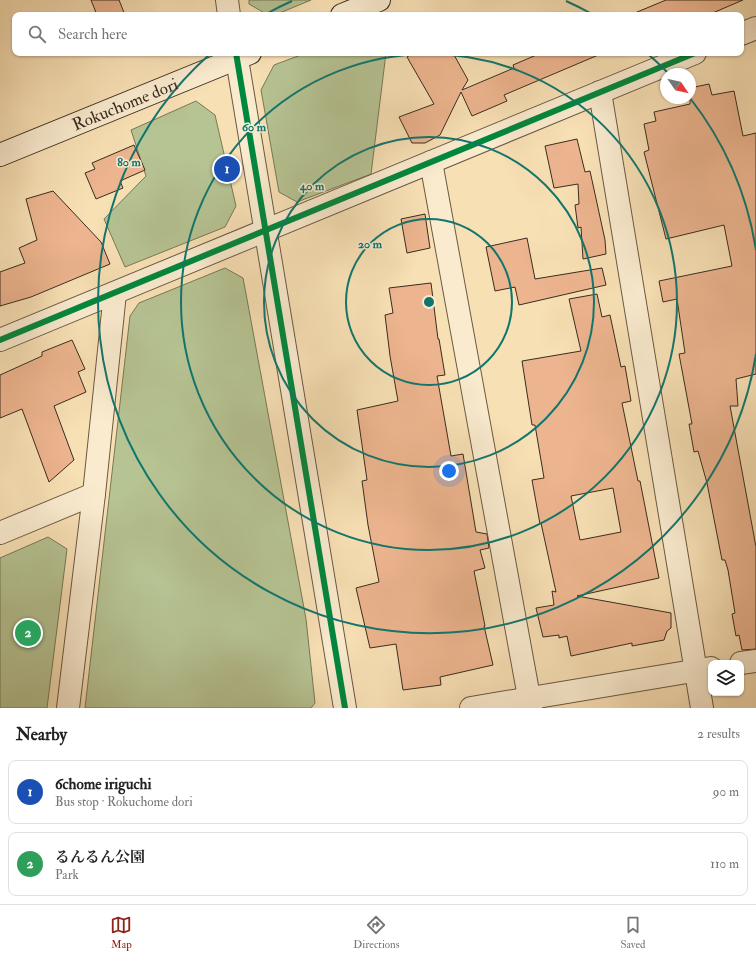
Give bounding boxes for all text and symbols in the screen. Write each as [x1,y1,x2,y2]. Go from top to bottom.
search box [12,12,744,56]
icon: search [26,23,48,45]
text: Search here [58,25,127,44]
north arrow [660,68,696,104]
street label: Rokuchome dori [69,73,181,135]
text: 60 m [242,120,267,135]
pin: 1 [214,154,240,184]
text: 80 m [117,155,141,170]
text: 40 m [299,179,325,194]
text: 20 m [358,237,383,252]
centre of rings [422,295,436,309]
your location [439,461,459,481]
pin: 2 [15,618,41,648]
map controls [708,660,744,696]
button: layers [708,660,744,696]
text: Nearby [16,724,67,745]
text: 2 results [697,726,740,742]
text: 6chome iriguchi [55,775,151,794]
text: 1 [28,784,32,800]
text: 90 m [713,784,739,800]
text: Bus stop · Rokuchome dori [55,794,193,810]
text: るんるん公園 [55,848,145,867]
text: 2 [27,856,33,872]
text: 110 m [710,856,739,872]
text: Park [55,867,79,883]
tab: Map [110,914,132,951]
tab: Directions [353,914,400,951]
tab: Saved [620,914,646,951]

